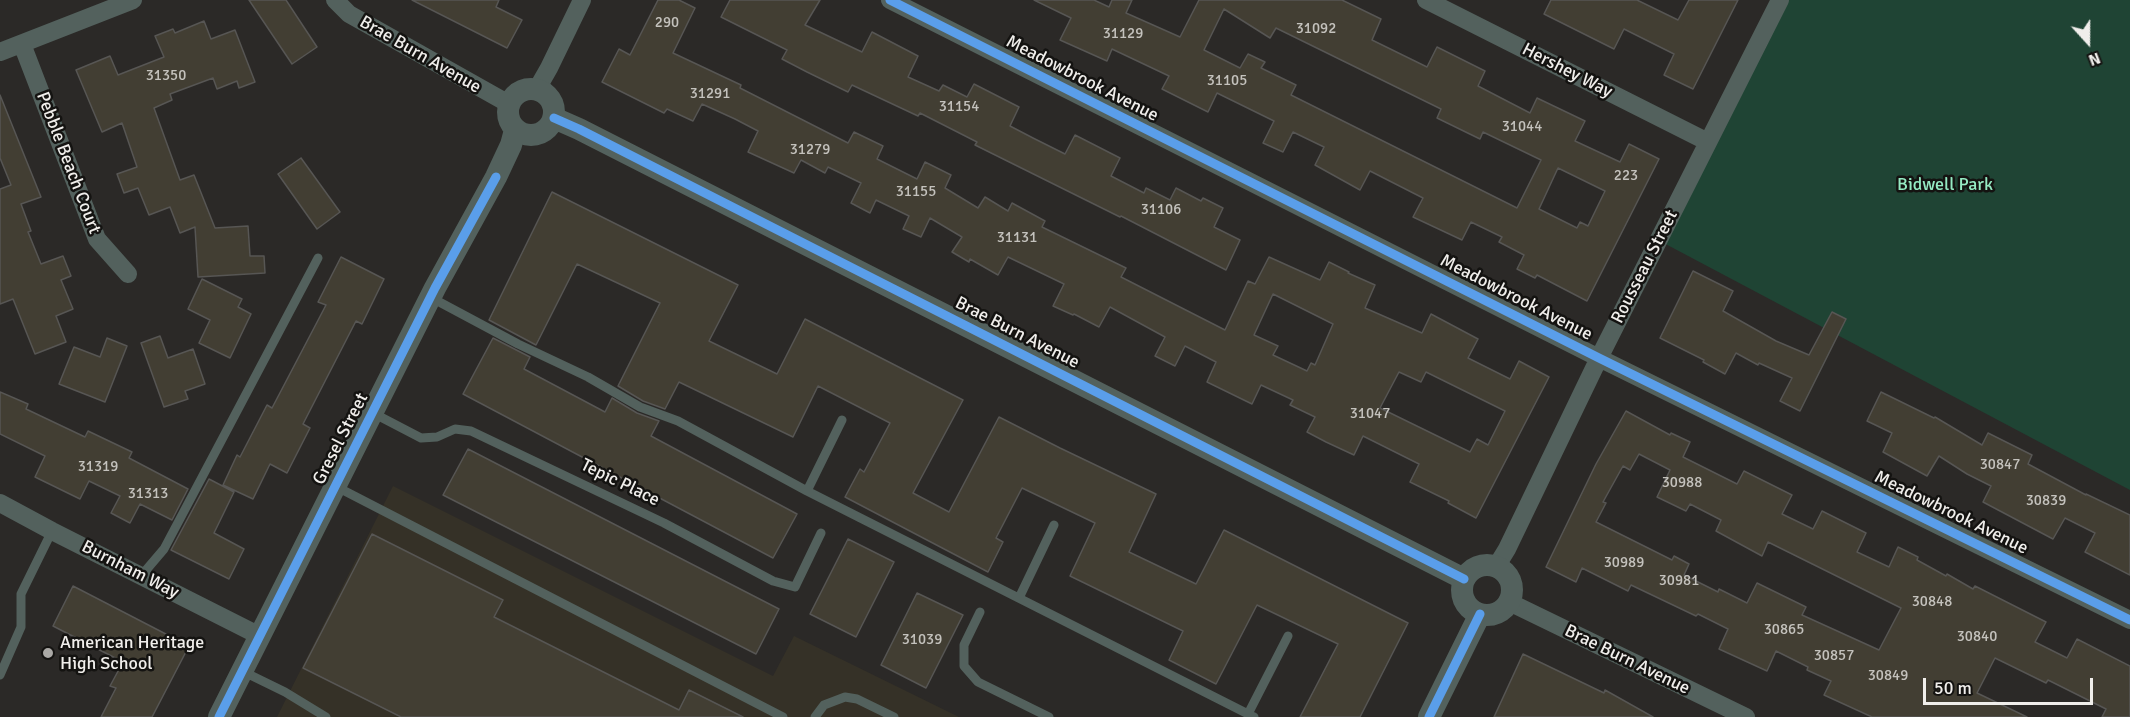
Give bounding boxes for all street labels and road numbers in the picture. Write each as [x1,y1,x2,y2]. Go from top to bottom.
street label: Brae Burn Avenue [355,12,485,98]
street label: Meadowbrook Avenue [1002,31,1162,127]
street label: Hershey Way [1518,39,1616,103]
street label: Pebble Beach Court [31,89,105,237]
street label: Rousseau Street [1607,207,1683,327]
street label: Meadowbrook Avenue [1436,250,1596,346]
street label: Brae Burn Avenue [951,292,1083,374]
street label: Gresel Street [309,390,373,488]
street label: Tepic Place [577,455,663,511]
street label: Meadowbrook Avenue [1871,466,2031,560]
street label: Burnham Way [78,536,182,604]
street label: Brae Burn Avenue [1561,620,1693,700]

